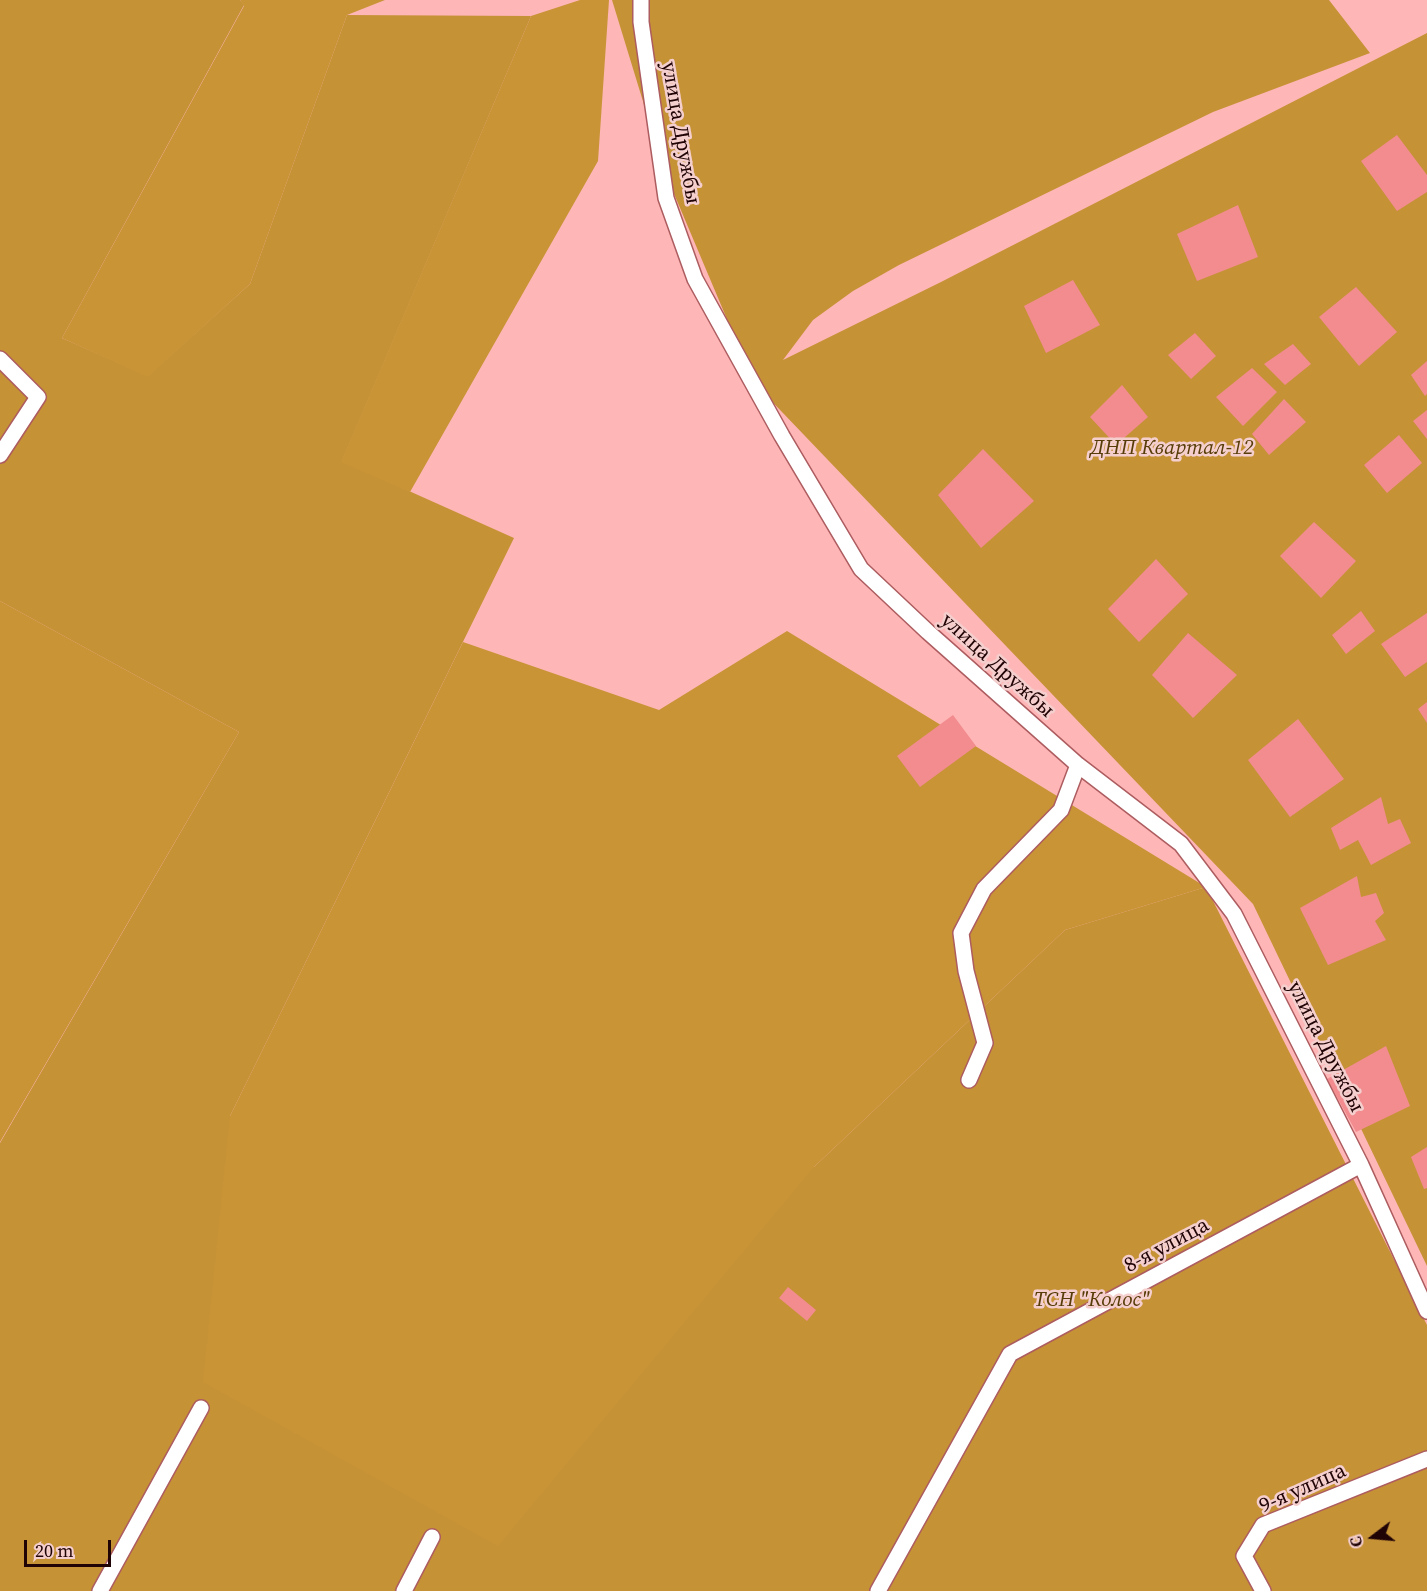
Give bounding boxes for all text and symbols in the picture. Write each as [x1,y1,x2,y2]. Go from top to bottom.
street label: улица Дружбы [655,60,705,206]
park label: ДНП Квартал-12 [1090,436,1254,462]
street label: улица Дружбы [935,608,1059,724]
street label: улица Дружбы [1281,977,1369,1117]
street label: 8-я улица [1120,1213,1214,1279]
park label: ТСН "Колос" [1034,1288,1150,1314]
street label: 9-я улица [1256,1459,1350,1519]
north arrow [1343,1507,1403,1567]
scale bar [27,1528,114,1566]
text: С [1344,1534,1368,1550]
text: 20 m [35,1538,73,1563]

